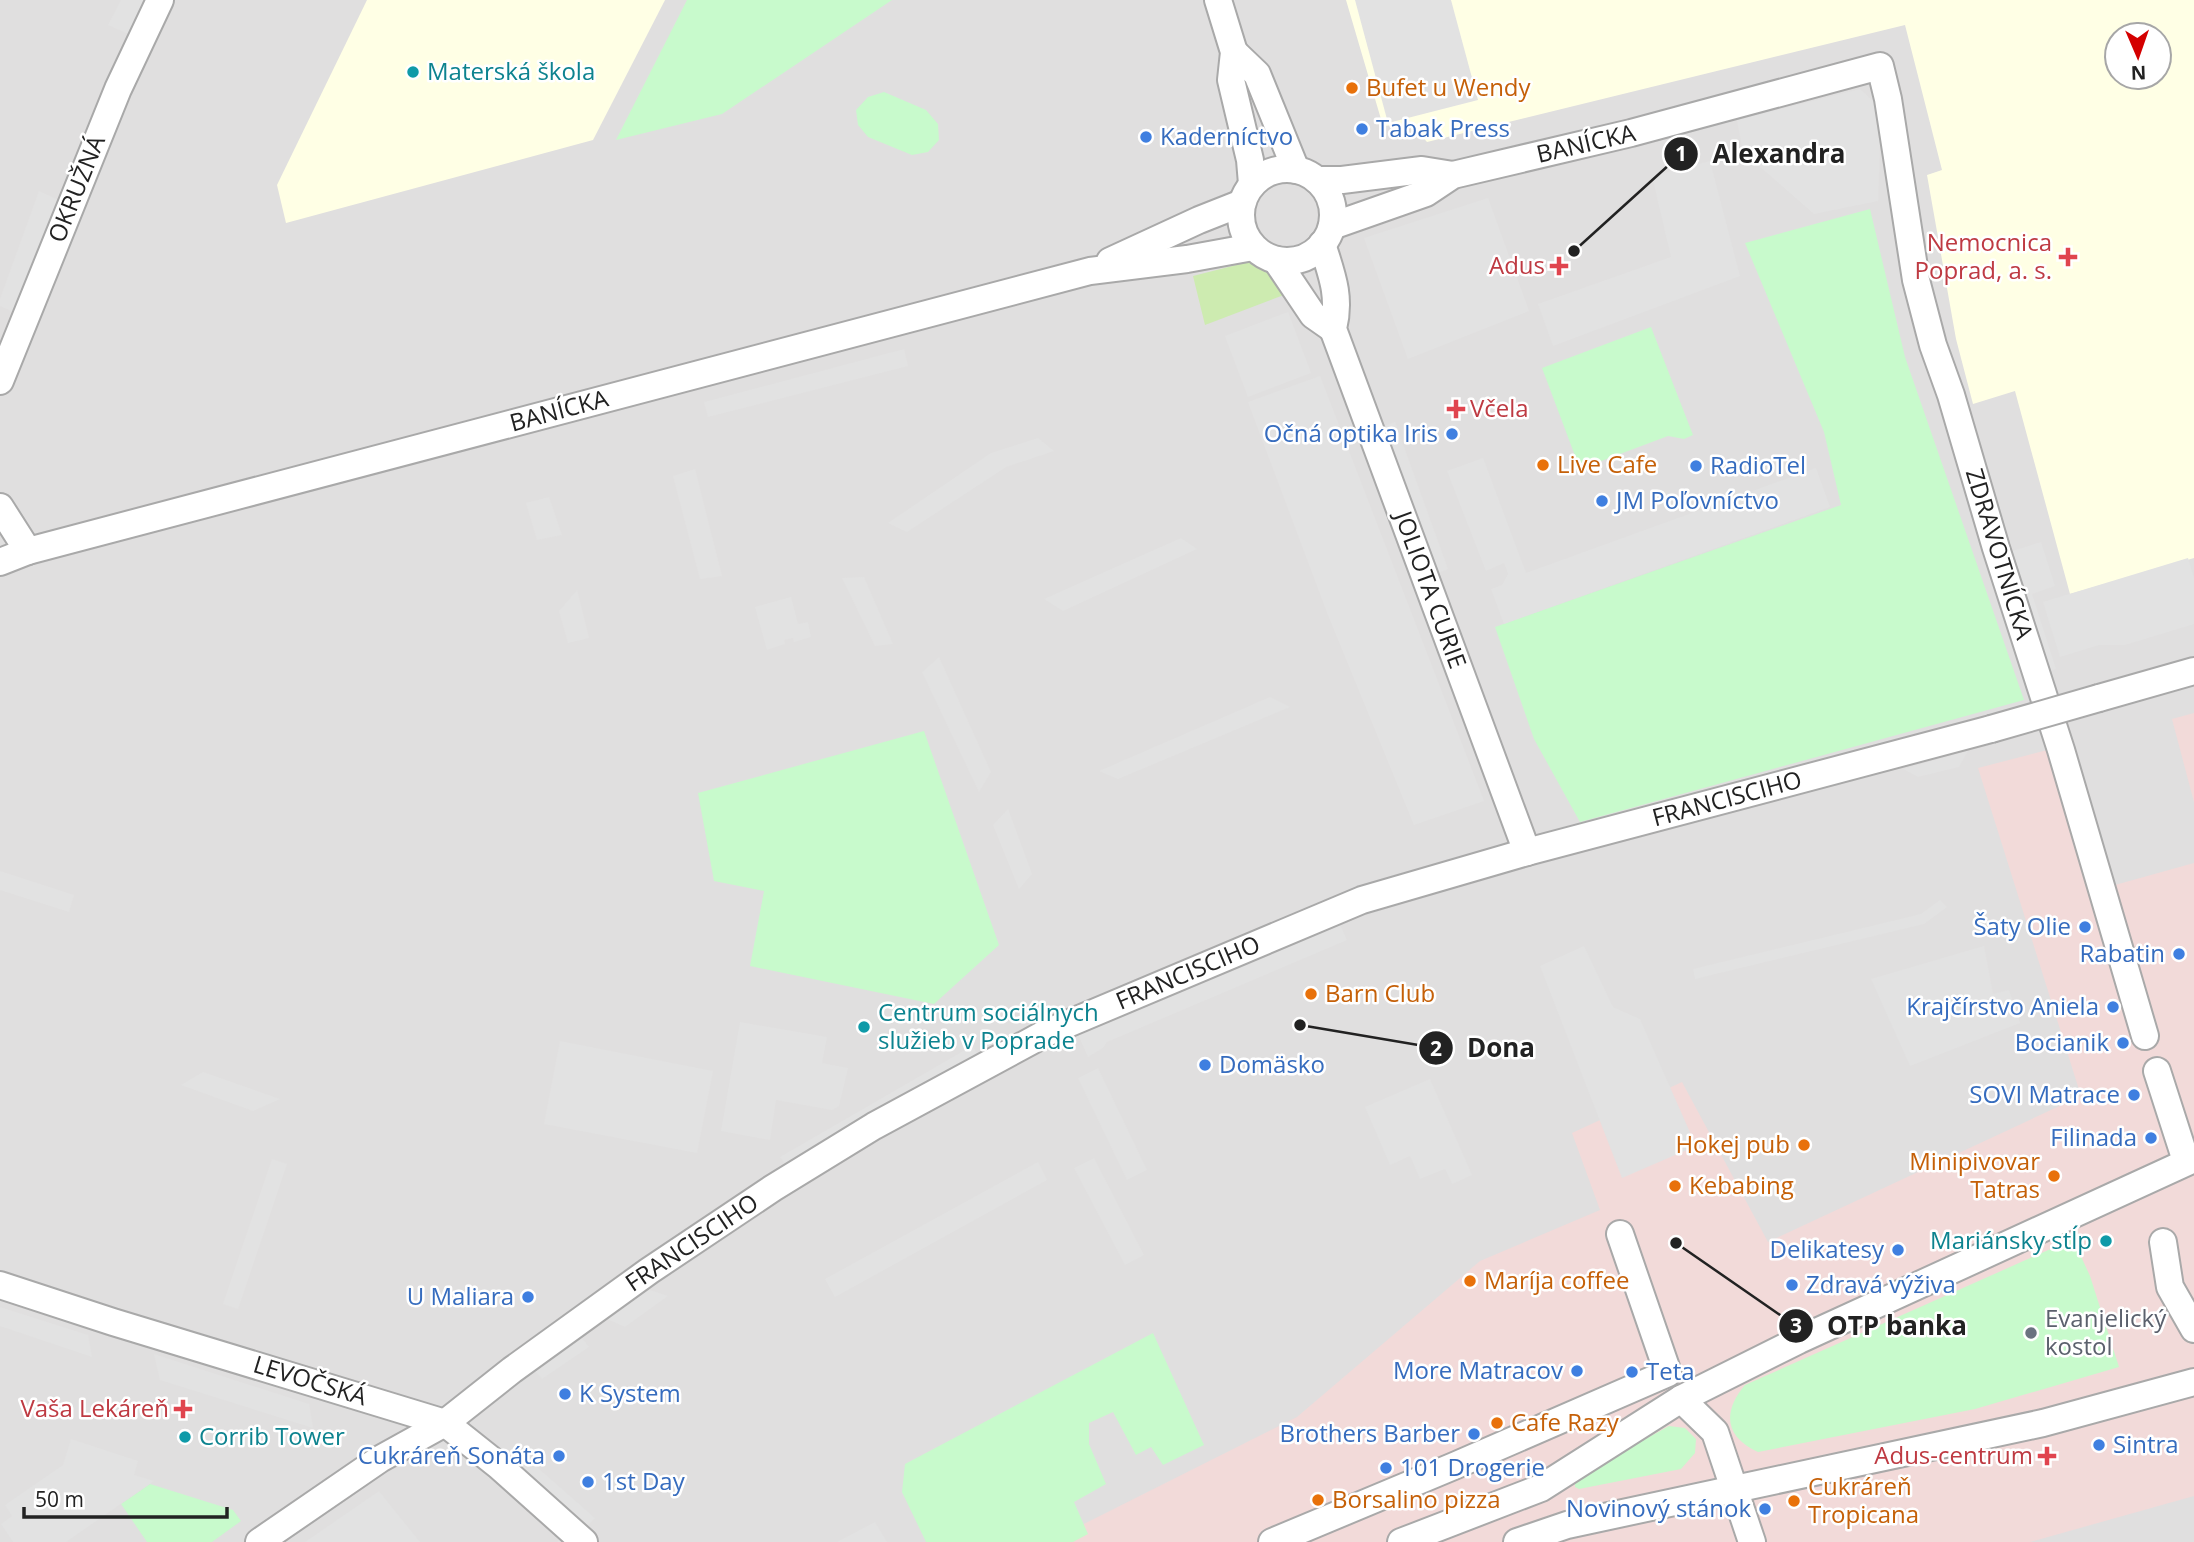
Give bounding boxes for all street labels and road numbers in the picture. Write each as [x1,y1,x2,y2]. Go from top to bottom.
street label: BANÍCKA [1533,115,1639,170]
street label: OKRUŽNÁ [39,129,112,247]
street label: BANÍCKA [506,380,612,438]
street label: ZDRAVOTNÍCKA [1959,464,2042,644]
street label: JOLIOTA CURIE [1387,504,1475,673]
street label: FRANCISCIHO [1648,762,1805,833]
street label: FRANCISCIHO [1110,926,1265,1017]
street label: FRANCISCIHO [618,1185,764,1298]
street label: LEVOČSKÁ [250,1347,372,1413]

